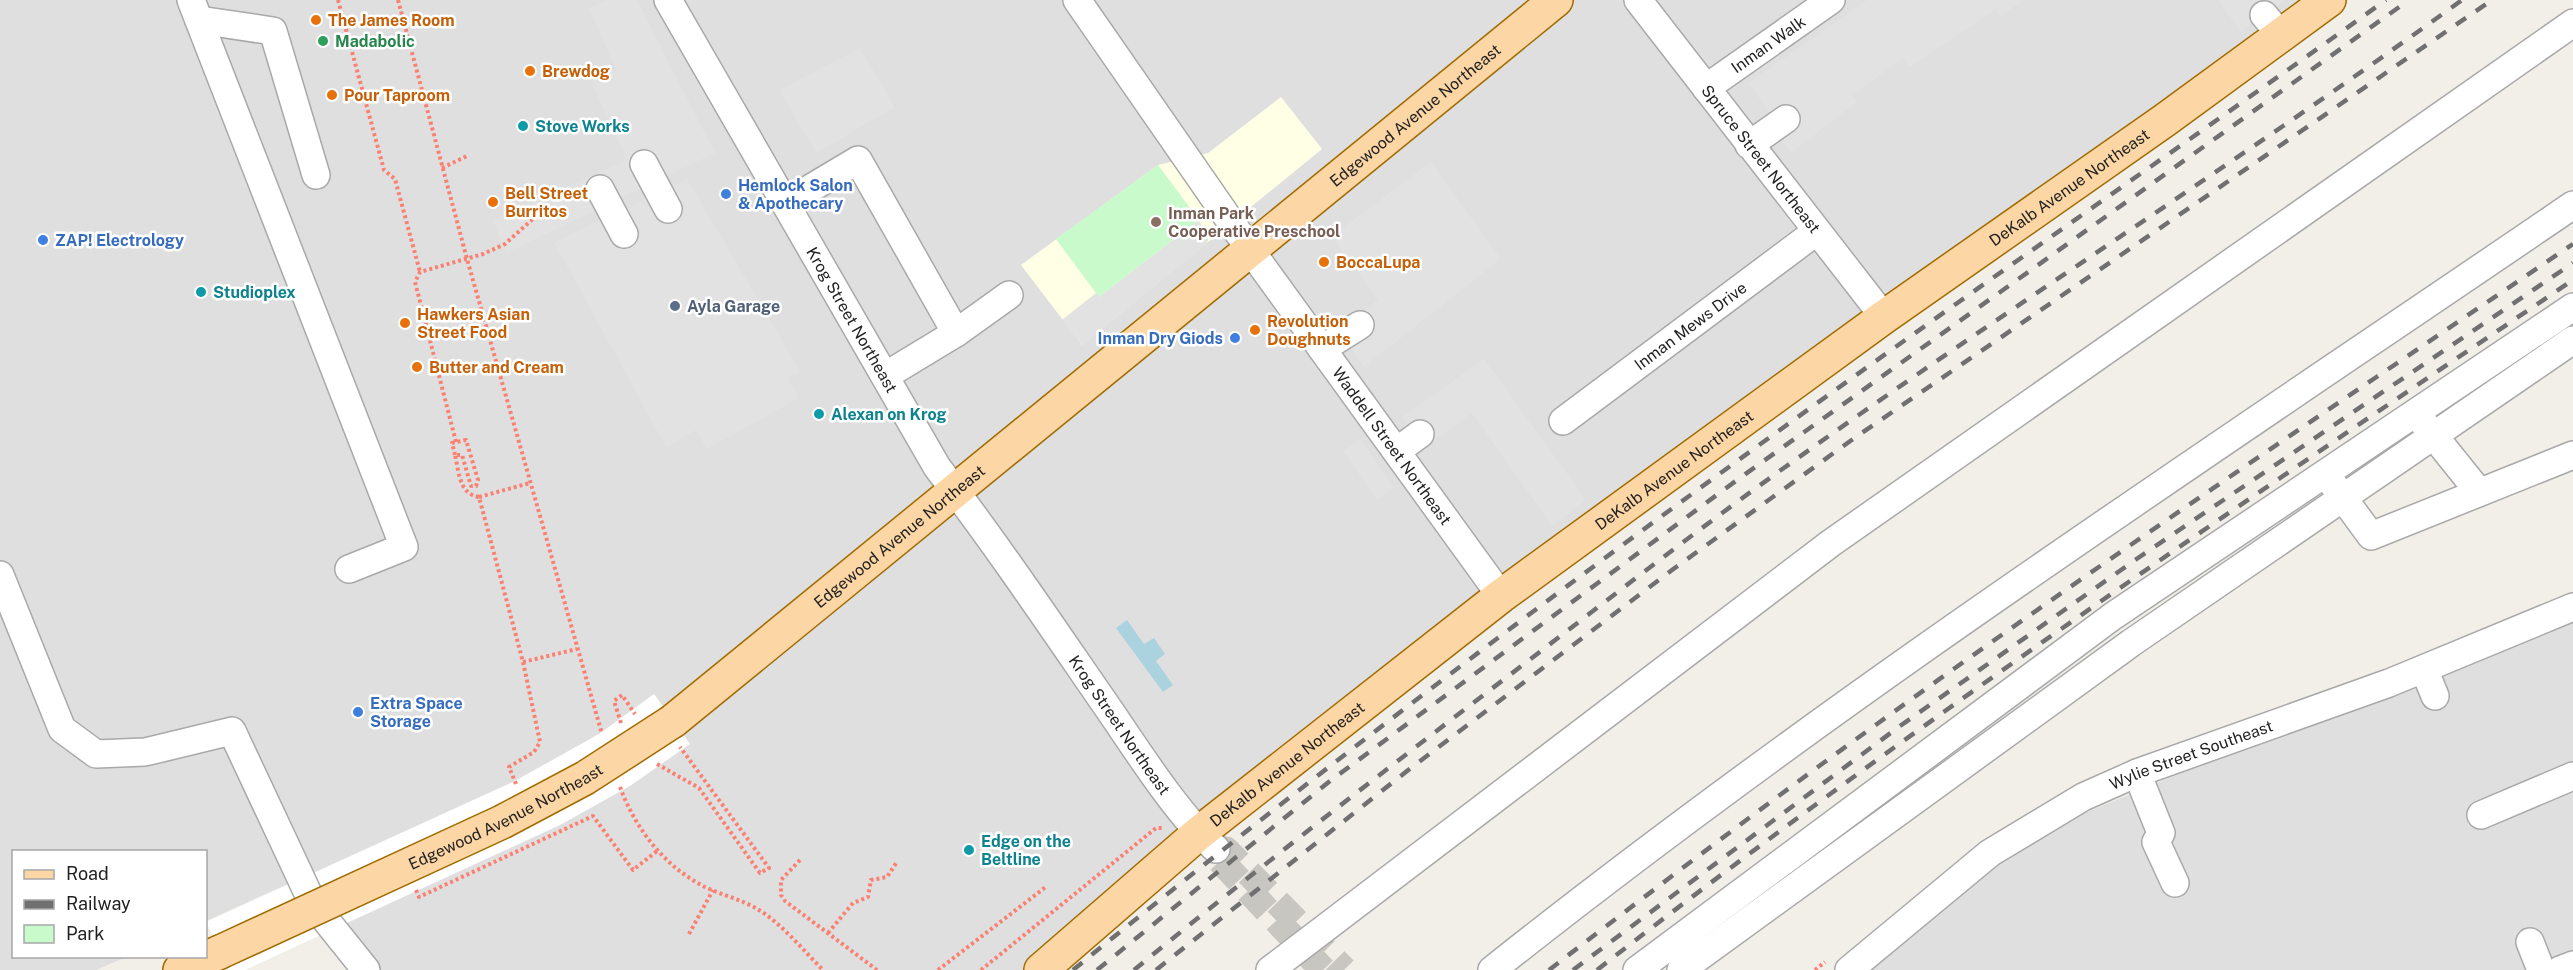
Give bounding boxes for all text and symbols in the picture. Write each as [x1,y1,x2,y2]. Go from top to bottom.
place label: The James Room [328,11,455,30]
street label: Inman Walk [1727,12,1809,77]
marker: The James Room [309,13,323,27]
place label: Madabolic [335,32,415,51]
marker: Madabolic [316,34,330,48]
street label: Edgewood Avenue Northeast [1326,40,1504,190]
place label: Brewdog [542,62,610,81]
marker: Brewdog [523,64,537,78]
street label: Spruce Street Northeast [1698,81,1825,237]
place label: Pour Taproom [344,86,450,105]
marker: Pour Taproom [325,88,339,102]
place label: Stove Works [535,117,630,136]
marker: Stove Works [516,119,530,133]
street label: DeKalb Avenue Northeast [1985,125,2153,250]
place label: Hemlock Salon & Apothecary [738,176,853,213]
place label: Bell Street Burritos [505,184,588,221]
marker: Hemlock Salon & Apothecary [719,187,733,201]
marker: Bell Street Burritos [486,195,500,209]
place label: Inman Park Cooperative Preschool [1168,204,1340,241]
marker: Inman Park Cooperative Preschool [1149,215,1163,229]
place label: ZAP! Electrology [55,231,184,250]
marker: ZAP! Electrology [36,233,50,247]
street label: Krog Street Northeast [803,243,902,396]
place label: BoccaLupa [1336,253,1420,272]
marker: BoccaLupa [1317,255,1331,269]
street label: Inman Mews Drive [1630,278,1750,374]
place label: Studioplex [213,283,296,302]
marker: Studioplex [194,285,208,299]
place label: Ayla Garage [687,297,780,316]
marker: Ayla Garage [668,299,682,313]
place label: Hawkers Asian Street Food [417,305,530,342]
place label: Revolution Doughnuts [1267,312,1351,349]
marker: Hawkers Asian Street Food [398,316,412,330]
marker: Revolution Doughnuts [1248,323,1262,337]
place label: Inman Dry Giods [1098,329,1223,348]
marker: Inman Dry Giods [1228,331,1242,345]
place label: Butter and Cream [429,358,564,377]
marker: Butter and Cream [410,360,424,374]
street label: Waddell Street Northeast [1329,363,1456,528]
place label: Alexan on Krog [831,405,947,424]
street label: DeKalb Avenue Northeast [1591,406,1757,534]
marker: Alexan on Krog [812,407,826,421]
street label: Edgewood Avenue Northeast [810,461,989,612]
street label: Krog Street Northeast [1065,652,1174,798]
place label: Extra Space Storage [370,694,463,731]
street label: DeKalb Avenue Northeast [1206,697,1368,830]
marker: Extra Space Storage [351,705,365,719]
street label: Wylie Street Southeast [2107,716,2275,794]
street label: Edgewood Avenue Northeast [405,760,606,873]
place label: Edge on the Beltline [981,832,1071,869]
marker: Edge on the Beltline [962,843,976,857]
legend [12,850,207,958]
text: Road [66,863,109,884]
text: Railway [66,893,131,914]
text: Park [66,923,104,944]

